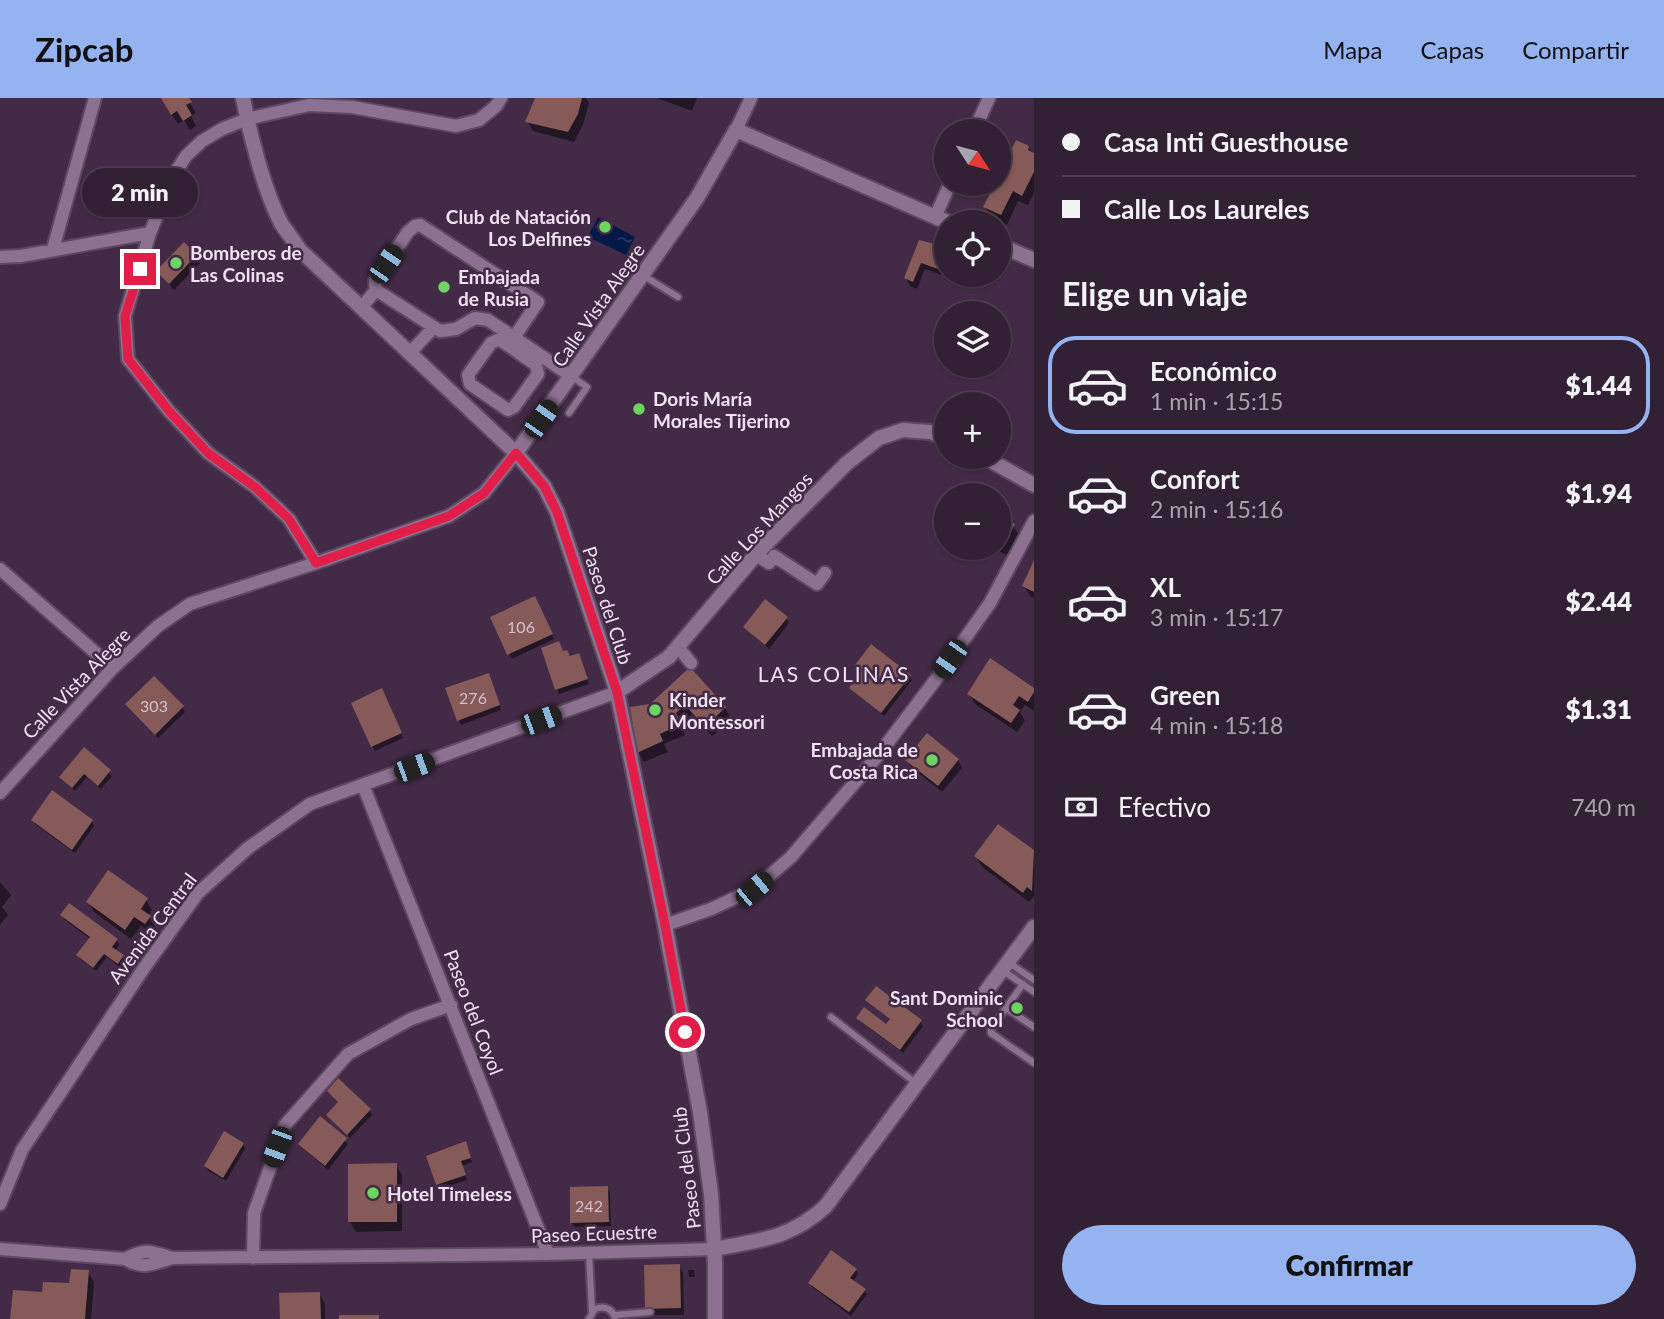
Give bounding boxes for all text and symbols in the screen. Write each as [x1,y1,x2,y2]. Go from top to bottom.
text: Zipcab [35,29,133,69]
text: Mapa [1323,35,1382,64]
text: Capas [1420,35,1484,64]
text: Compartir [1522,35,1629,64]
north arrow [934,119,1012,196]
map controls [934,119,1011,560]
text: Casa Inti Guesthouse [1104,126,1348,158]
callout: 2 min [82,167,198,216]
text: 2 min [111,178,169,206]
text: Calle Los Laureles [1104,193,1309,225]
place label: Club de Natación Los Delfines [446,205,591,250]
button: locate [934,210,1011,287]
marker: Club de Natación Los Delfines [597,219,613,235]
street label: Calle Vista Alegre [547,239,649,371]
place label: Bomberos de Las Colinas [190,241,302,286]
car [366,241,407,287]
route end [124,253,156,285]
marker: Bomberos de Las Colinas [168,255,184,271]
place label: Embajada de Rusia [458,265,540,310]
text: Elige un viaje [1062,274,1247,313]
marker: Embajada de Rusia [436,279,452,295]
button: layers [934,301,1011,378]
icon: car [1066,354,1129,417]
text: Económico [1150,355,1277,387]
text: $1.44 [1565,369,1632,401]
place label: Doris María Morales Tijerino [653,387,790,432]
text: 1 min · 15:15 [1150,387,1283,415]
button: + [934,392,1011,469]
car [521,396,562,442]
marker: Doris María Morales Tijerino [631,401,647,417]
icon: car [1066,462,1129,525]
text: Confort [1150,463,1240,495]
street label: Calle Los Mangos [701,467,817,589]
text: $1.94 [1565,477,1632,509]
button: − [934,483,1011,560]
text: 2 min · 15:16 [1150,495,1283,523]
street label: Paseo del Club [578,543,638,667]
icon: car [1066,570,1129,633]
text: XL [1150,571,1181,603]
text: $2.44 [1565,585,1632,617]
text: 3 min · 15:17 [1150,603,1283,631]
house number: 106 [507,617,535,636]
street label: Calle Vista Alegre [17,623,135,743]
car [930,636,971,682]
district label: LAS COLINAS [758,661,910,686]
icon: car [1066,678,1129,741]
text: Green [1150,679,1220,711]
house number: 276 [459,688,487,707]
place label: Kinder Montessori [669,688,765,733]
text: $1.31 [1565,693,1632,725]
house number: 303 [140,696,168,715]
marker: Kinder Montessori [647,702,663,718]
car [518,703,565,737]
text: 4 min · 15:18 [1150,711,1283,739]
place label: Embajada de Costa Rica [811,738,918,783]
car [391,750,438,784]
marker: Embajada de Costa Rica [924,752,940,768]
icon: cash [1062,788,1100,826]
text: Efectivo [1118,791,1211,823]
text: 740 m [1571,793,1636,821]
car [732,867,777,911]
street label: Avenida Central [103,868,201,988]
street label: Paseo del Coyol [440,946,508,1078]
place label: Sant Dominic School [890,986,1003,1031]
marker: Sant Dominic School [1009,1000,1025,1016]
route start [669,1016,701,1048]
street label: Paseo del Club [667,1106,705,1230]
car [260,1124,295,1170]
place label: Hotel Timeless [387,1182,512,1205]
marker: Hotel Timeless [365,1185,381,1201]
house number: 242 [575,1196,603,1215]
street label: Paseo Ecuestre [531,1219,657,1247]
button: Confirmar [1062,1225,1636,1305]

